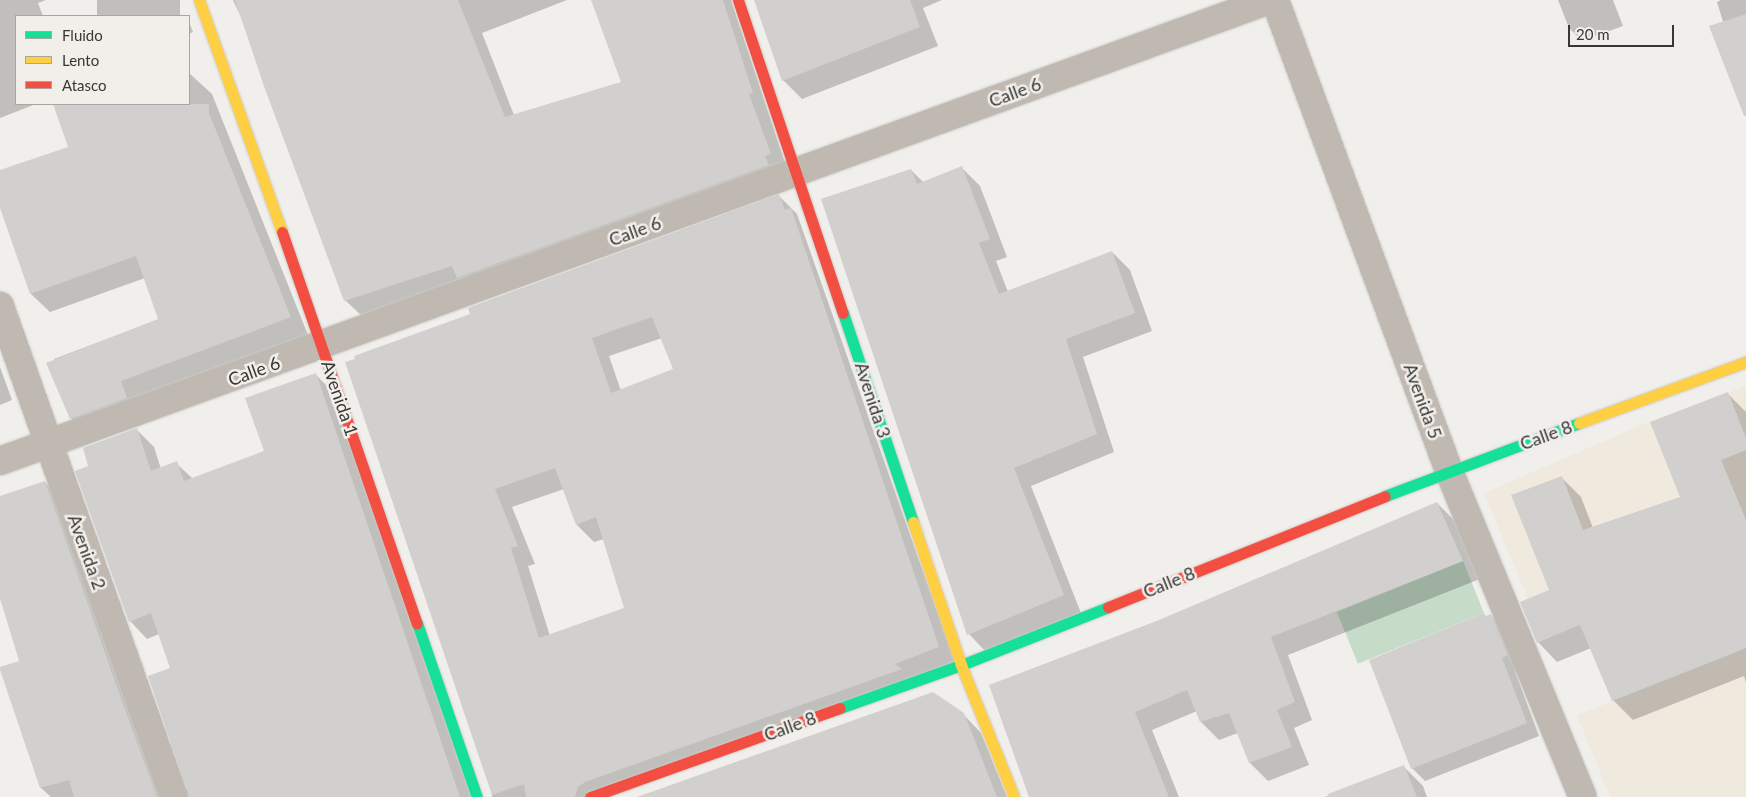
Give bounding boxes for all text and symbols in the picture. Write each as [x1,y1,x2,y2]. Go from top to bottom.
legend [15,15,190,105]
scale bar [1571,15,1677,47]
text: 20 m [1576,25,1610,43]
text: Fluido [62,26,103,44]
text: Lento [62,51,99,69]
street label: Calle 6 [986,73,1044,111]
text: Atasco [62,76,107,94]
street label: Calle 6 [606,212,664,250]
street label: Calle 6 [225,352,283,390]
street label: Avenida 1 [317,357,363,439]
street label: Avenida 3 [851,359,895,441]
street label: Avenida 5 [1399,360,1447,442]
street label: Calle 8 [1517,416,1575,454]
street label: Avenida 2 [63,511,111,593]
street label: Calle 8 [1140,562,1198,602]
street label: Calle 8 [761,707,819,745]

